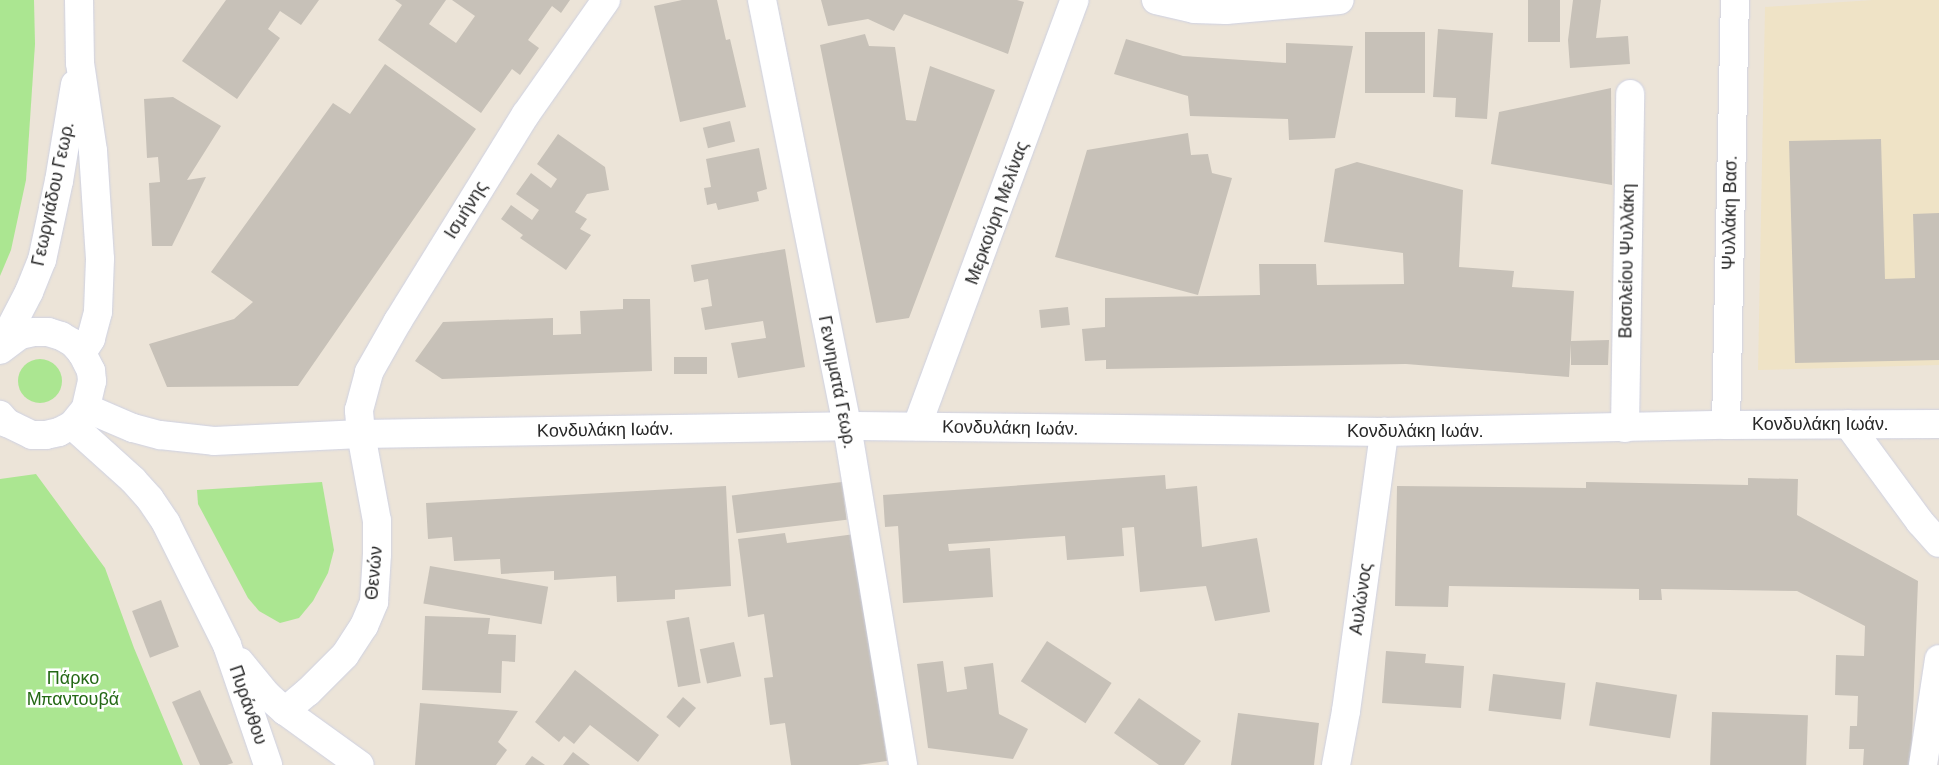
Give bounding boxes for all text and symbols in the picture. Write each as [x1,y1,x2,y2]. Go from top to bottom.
street label: Γεωργιάδου Γεωρ. [27,120,79,268]
street label: Μερκούρη Μελίνας [961,138,1033,288]
street label: Ψυλλάκη Βασ. [1718,156,1742,270]
street label: Ισμήνης [440,177,492,243]
street label: Βασιλείου Ψυλλάκη [1615,183,1639,339]
street label: Γεννηματά Γεωρ. [814,314,860,450]
street label: Κονδυλάκη Ιωάν. [1752,413,1888,435]
street label: Κονδυλάκη Ιωάν. [942,416,1078,440]
street label: Κονδυλάκη Ιωάν. [537,418,673,442]
street label: Κονδυλάκη Ιωάν. [1347,420,1483,442]
street label: Θενών [361,545,387,601]
street label: Αυλώνος [1345,562,1377,636]
street label: Πυράνθου [224,663,272,747]
park label: Πάρκο Μπαντουβά [27,668,119,711]

